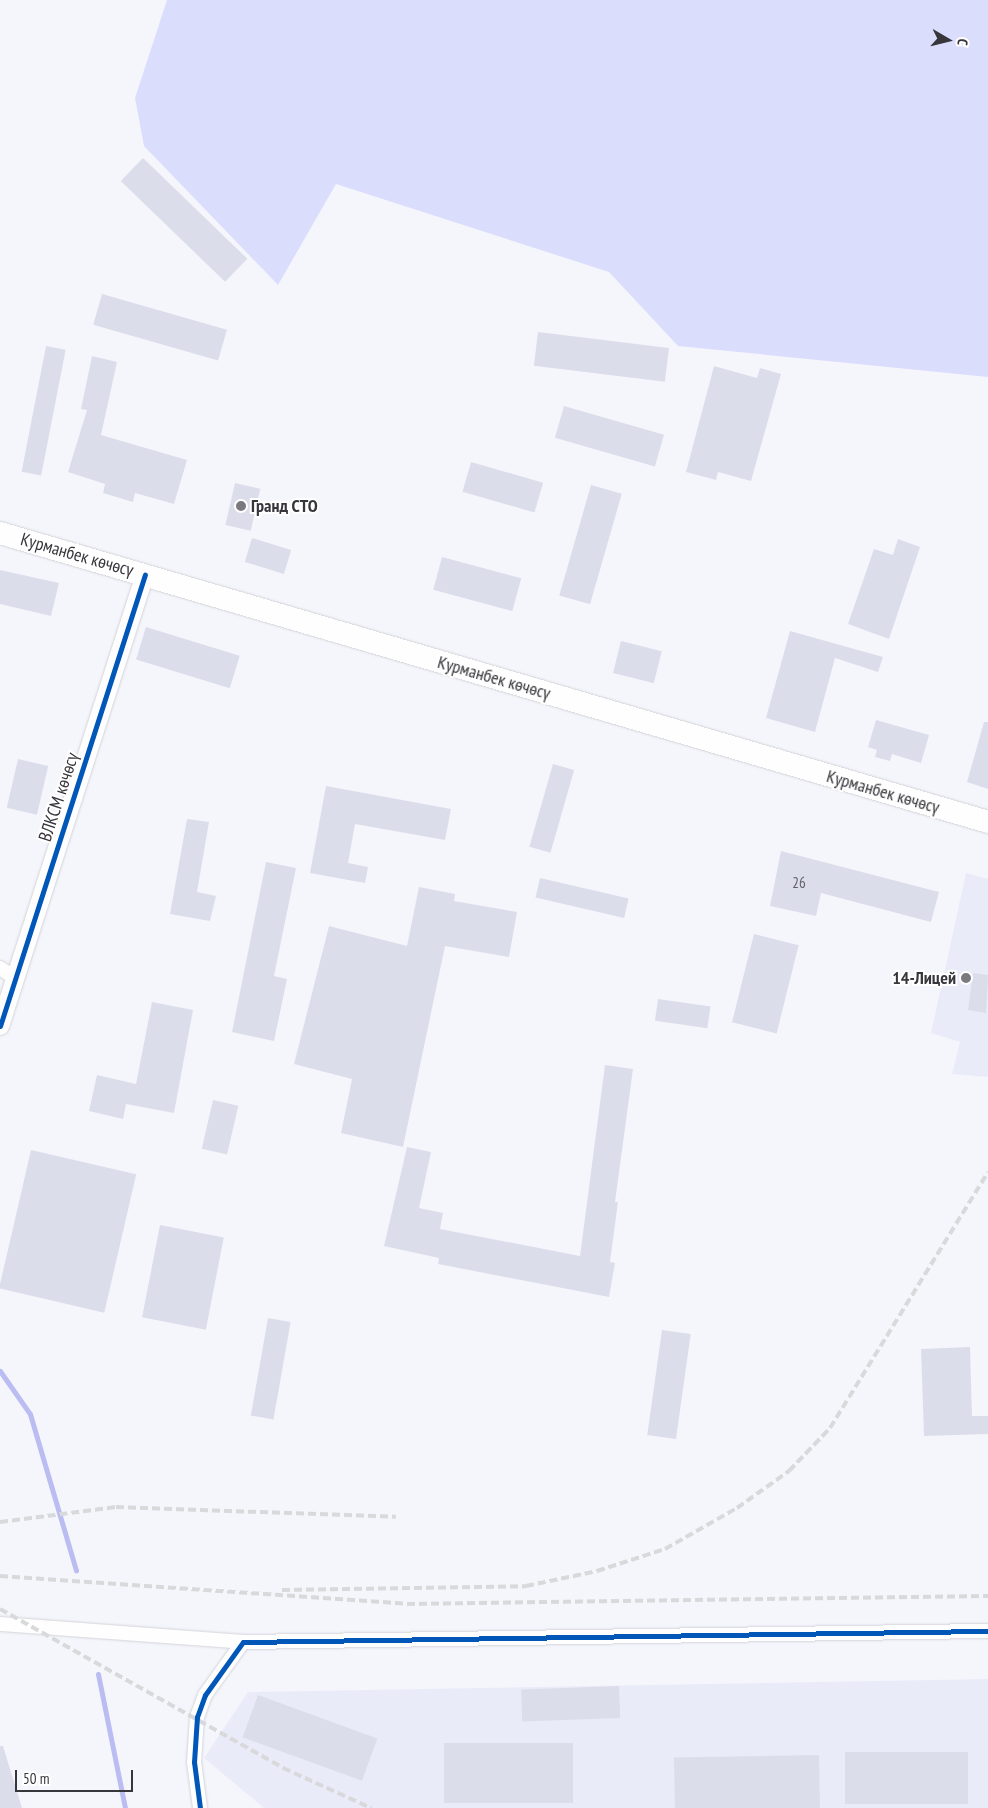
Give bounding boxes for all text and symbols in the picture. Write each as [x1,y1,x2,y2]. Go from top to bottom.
north arrow [923,15,973,65]
text: С [953,38,972,47]
place label: Гранд СТО [251,495,318,517]
marker: Гранд СТО [235,500,247,512]
street label: Курманбек көчөсү [18,529,136,581]
street label: Курманбек көчөсү [435,652,553,704]
street label: ВЛКСМ көчөсү [34,750,84,844]
street label: Курманбек көчөсү [824,766,942,818]
house number: 26 [792,874,806,892]
place label: 14-Лицей [892,967,956,989]
marker: 14-Лицей [960,972,972,984]
scale bar [18,1760,135,1792]
text: 50 m [23,1769,49,1788]

